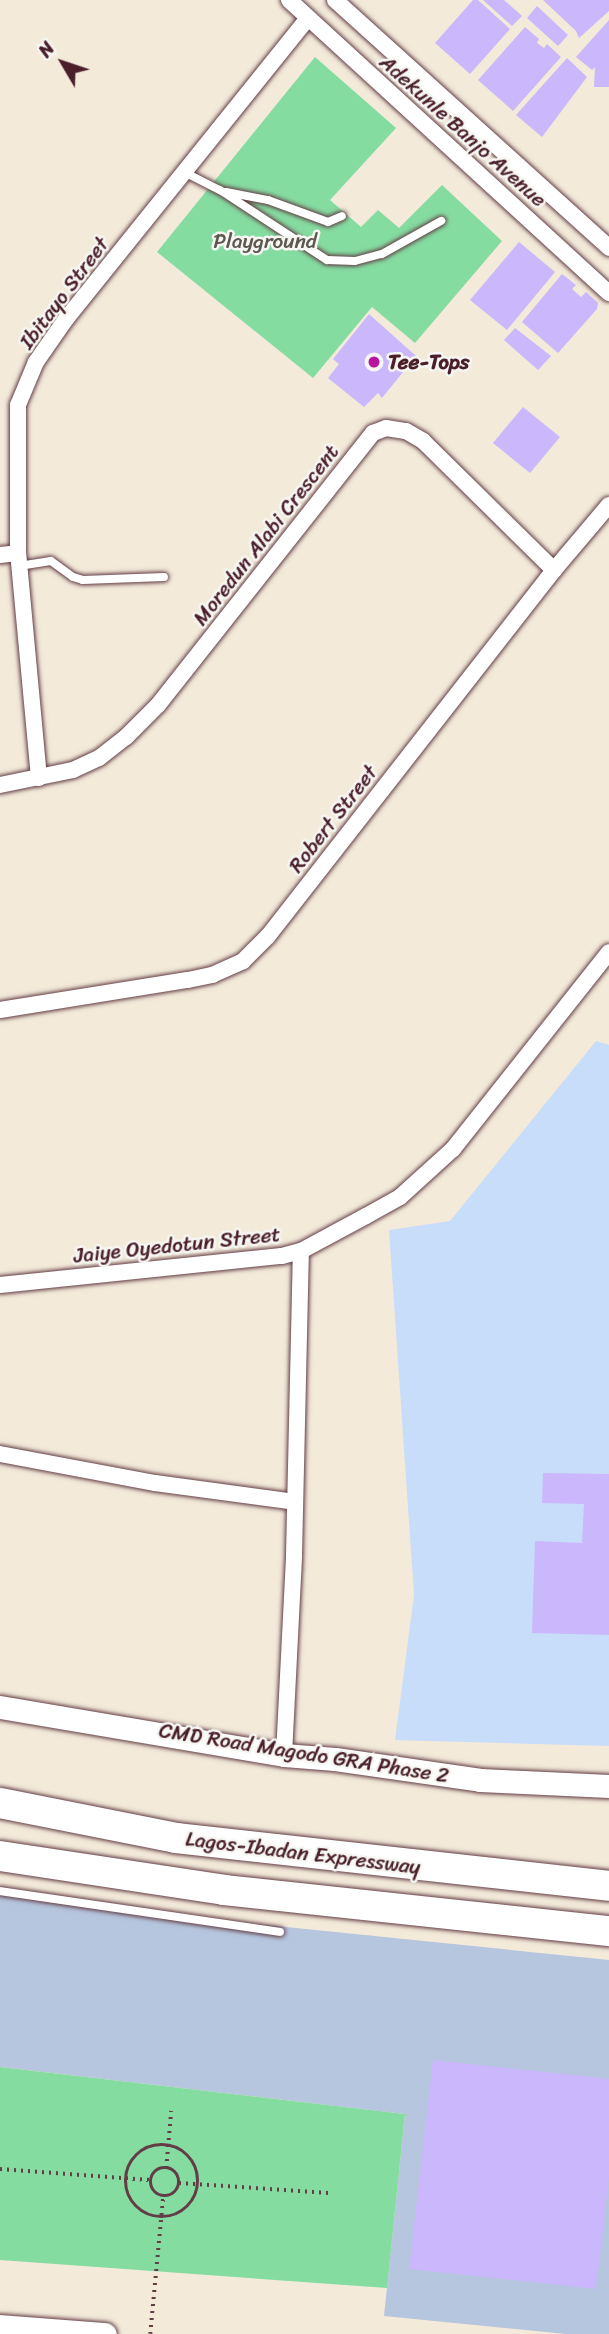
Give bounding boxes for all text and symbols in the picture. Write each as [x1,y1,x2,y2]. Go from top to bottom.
north arrow [28,28,98,98]
text: N [29,34,63,65]
street label: Adekunle Banjo Avenue [374,49,552,213]
park label: Playground [213,228,317,254]
street label: Ibitayo Street [14,232,114,354]
place label: Tee-Tops [388,349,470,375]
marker: Tee-Tops [366,354,382,370]
street label: Moredun Alabi Crescent [187,439,345,631]
street label: Robert Street [283,760,383,878]
street label: Jaiye Oyedotun Street [73,1222,281,1268]
street label: CMD Road Magodo GRA Phase 2 [157,1718,451,1788]
street label: Lagos-Ibadan Expressway [184,1826,422,1880]

